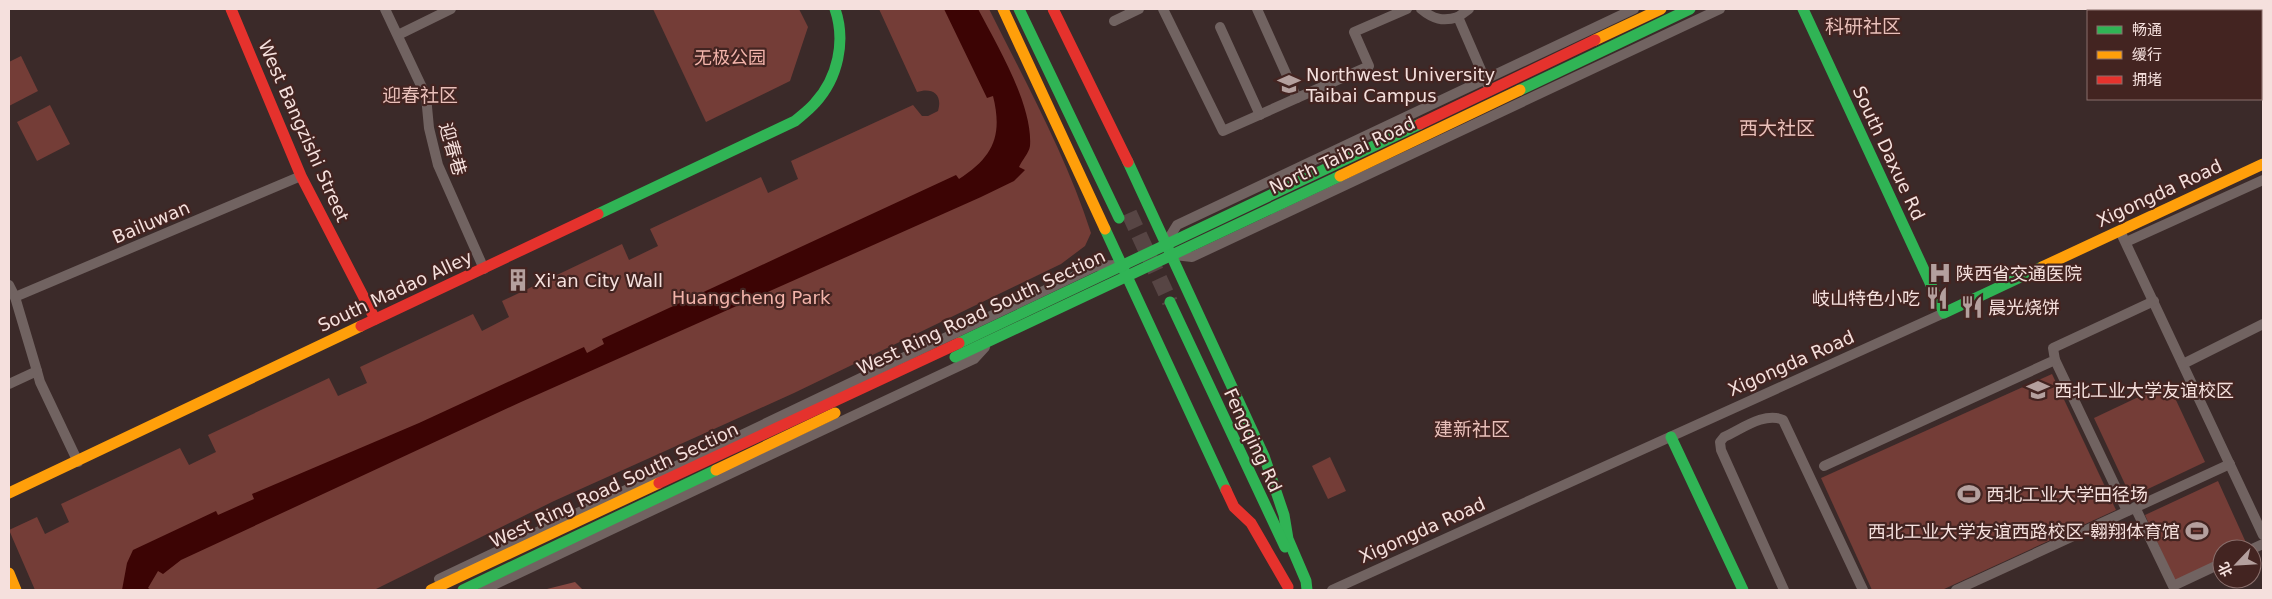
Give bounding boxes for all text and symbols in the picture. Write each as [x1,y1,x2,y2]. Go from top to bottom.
legend [2087,10,2262,100]
district label: 科研社区 [1825,15,1901,37]
text: 畅通 [2132,21,2162,39]
street label: West Bangzishi Street [254,37,354,225]
text: 缓行 [2132,46,2162,64]
park label: 无极公园 [694,47,766,68]
place label: Northwest University Taibai Campus [1305,64,1495,106]
school or university icon: Northwest University Taibai Campus [1276,71,1302,97]
text: 拥堵 [2132,71,2162,89]
street label: South Daxue Rd [1849,83,1929,223]
district label: 迎春社区 [382,84,458,106]
street label: North Taibai Road [1266,112,1418,198]
district label: 西大社区 [1739,117,1815,139]
street label: 迎春巷 [435,120,471,178]
street label: Xigongda Road [2093,155,2225,231]
street label: Bailuwan [109,196,193,248]
street label: West Ring Road South Section [853,245,1109,379]
street label: South Madao Alley [315,246,476,336]
hospital icon: 陕西省交通医院 [1927,260,1953,286]
place label: 陕西省交通医院 [1956,263,2082,284]
building icon: Xi'an City Wall [505,267,531,293]
place label: Xi'an City Wall [534,270,663,291]
restaurant icon: 岐山特色小吃 [1924,285,1950,311]
park label: Huangcheng Park [672,287,831,308]
place label: 岐山特色小吃 [1812,288,1920,309]
restaurant icon: 晨光烧饼 [1959,294,1985,320]
place label: 晨光烧饼 [1988,297,2060,318]
street label: Xigongda Road [1725,326,1857,400]
school or university icon: 西北工业大学友谊校区 [2025,377,2051,403]
place label: 西北工业大学友谊校区 [2054,380,2234,401]
street label: Fengqing Rd [1220,385,1286,495]
street label: West Ring Road South Section [486,418,742,552]
district label: 建新社区 [1434,418,1510,440]
sports icon: 西北工业大学田径场 [1956,481,1982,507]
place label: 西北工业大学田径场 [1986,484,2148,505]
street label: Xigongda Road [1356,493,1488,567]
sports icon: 西北工业大学友谊西路校区-翱翔体育馆 [2184,518,2210,544]
place label: 西北工业大学友谊西路校区-翱翔体育馆 [1868,521,2180,542]
north arrow [2212,539,2262,589]
text: 北 [2215,560,2235,579]

